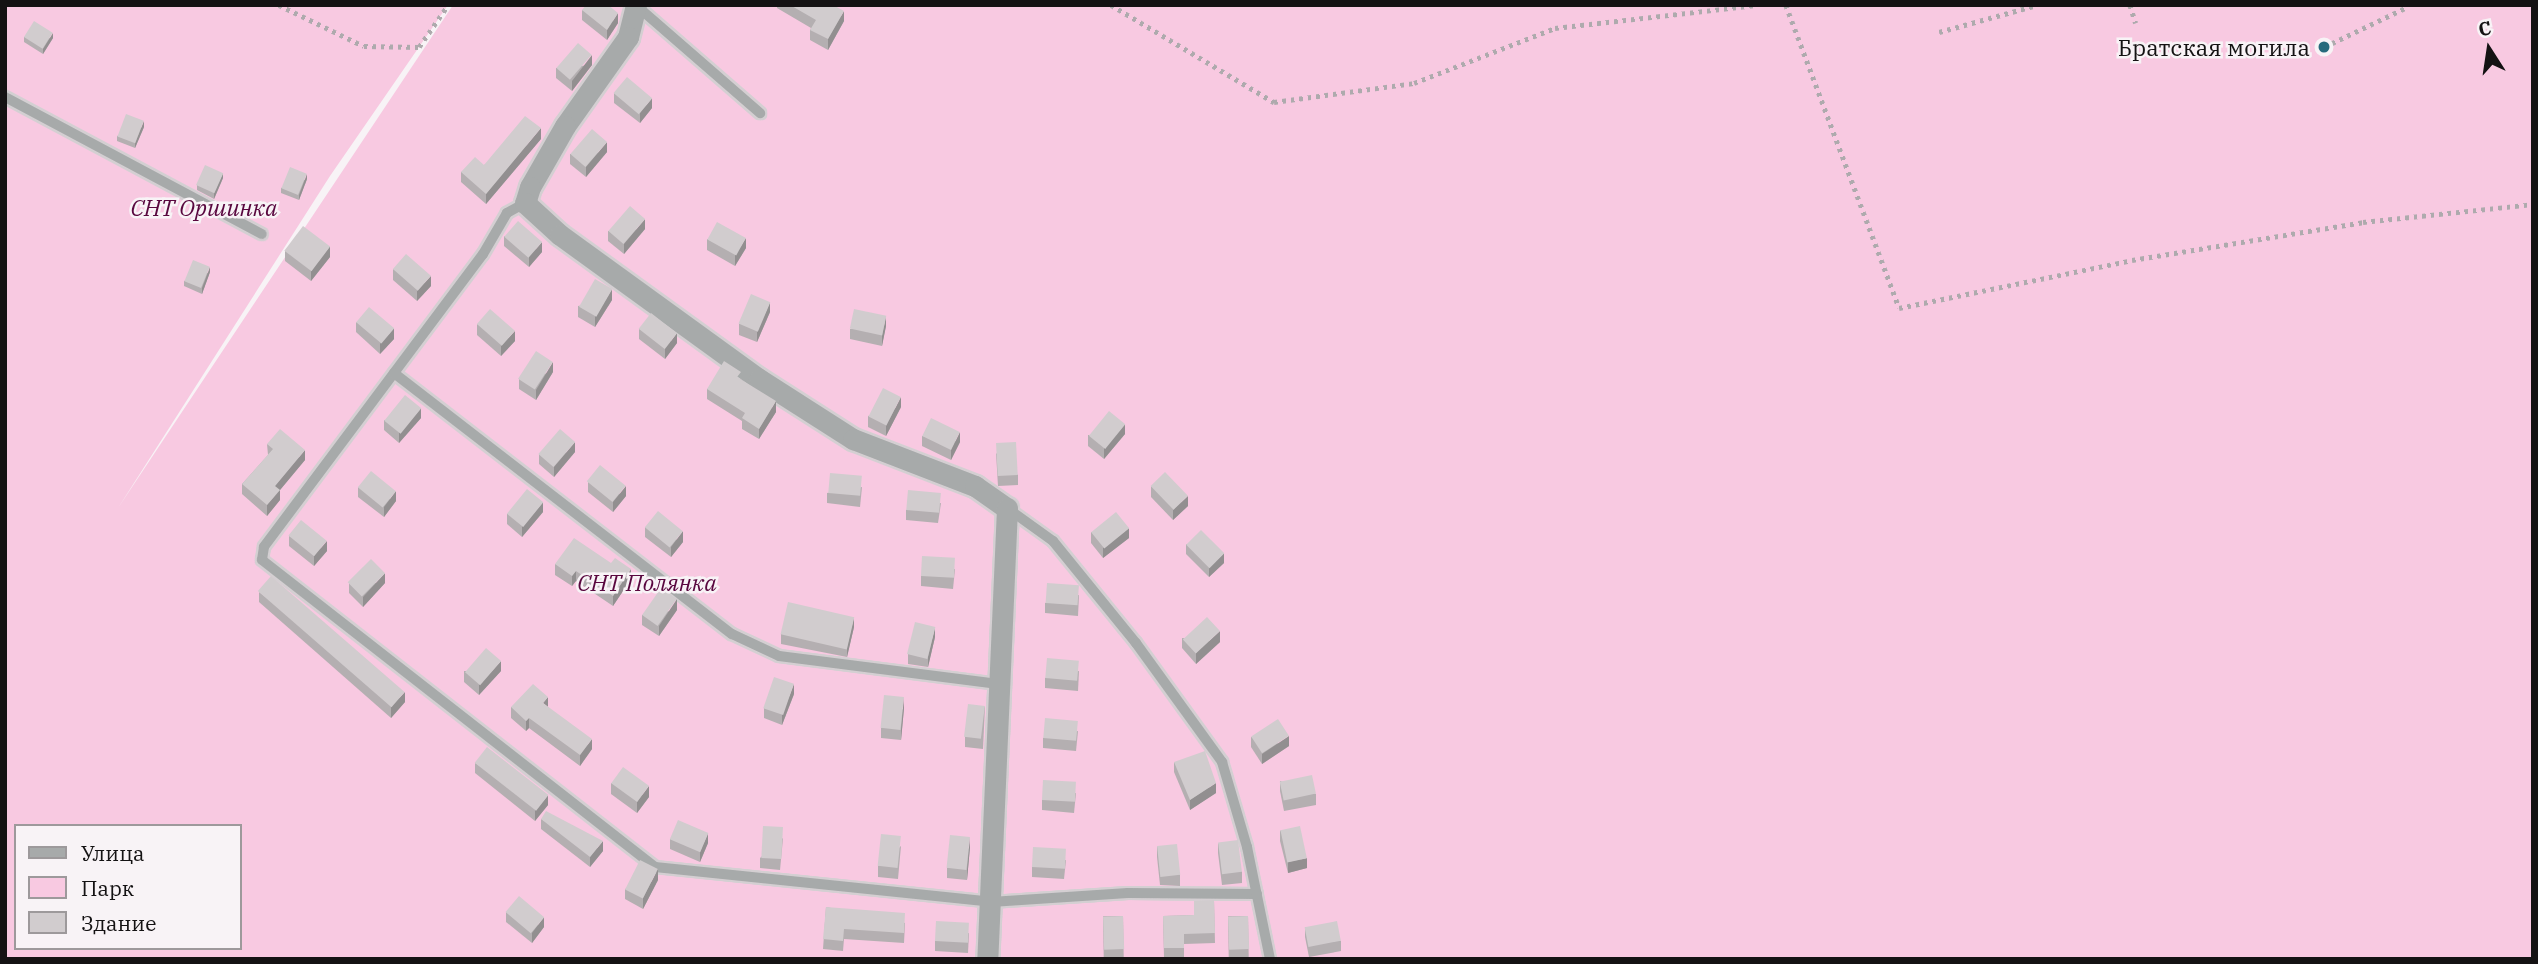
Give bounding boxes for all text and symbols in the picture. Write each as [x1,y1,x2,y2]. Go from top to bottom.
north arrow [2454,14,2524,84]
text: С [2476,15,2493,42]
place label: Братская могила [2118,33,2310,61]
marker: Братская могила [2316,39,2332,55]
park label: СНТ Оршинка [130,193,278,221]
park label: СНТ Полянка [577,568,717,596]
legend [14,824,242,950]
text: Улица [81,839,145,867]
text: Парк [81,874,134,902]
text: Здание [81,909,156,937]

